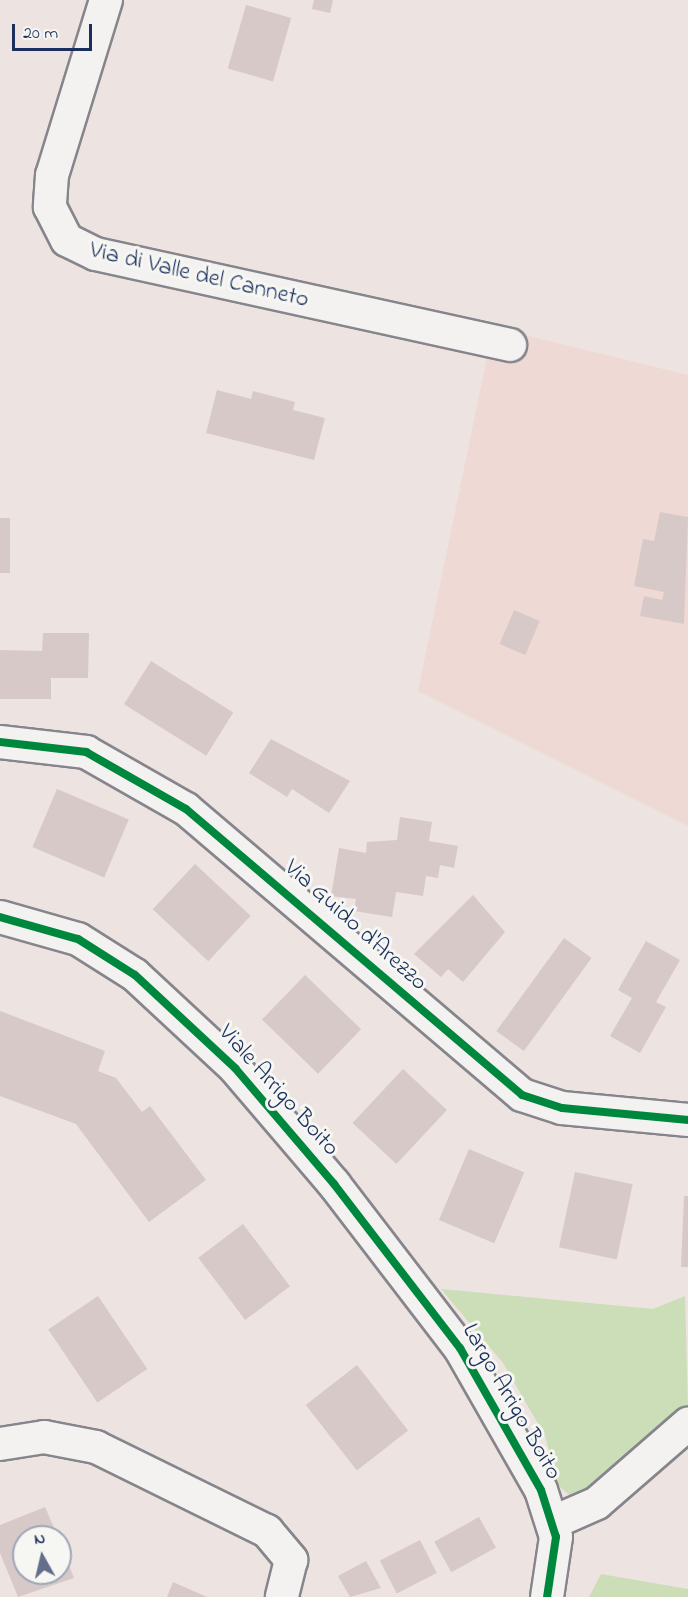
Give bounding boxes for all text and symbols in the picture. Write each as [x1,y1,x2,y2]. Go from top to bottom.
scale bar [15,12,94,50]
text: 20 m [23,21,58,47]
street label: Via di Valle del Canneto [87,237,311,315]
street label: Via Guido d'Arezzo [278,854,432,998]
street label: Viale Arrigo Boito [211,1019,345,1163]
street label: Largo Arrigo Boito [455,1319,567,1485]
north arrow [12,1525,72,1585]
text: N [33,1527,47,1552]

